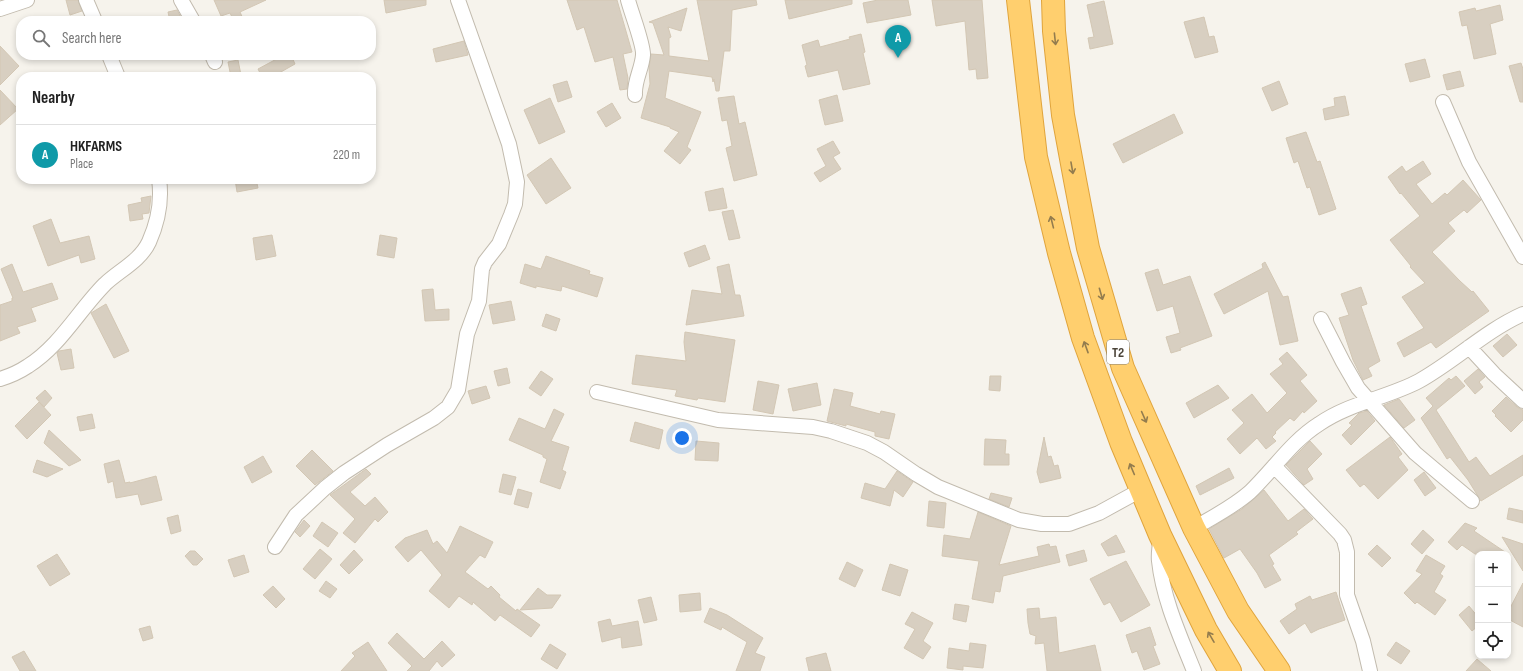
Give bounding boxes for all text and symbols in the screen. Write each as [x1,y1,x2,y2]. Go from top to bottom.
search box [16,16,376,60]
pin: A [885,25,911,58]
icon: search [30,27,52,49]
text: Search here [62,29,122,48]
one-way arrow [1051,32,1058,45]
text: Nearby [32,88,75,108]
text: HKFARMS [70,137,122,156]
text: A [42,147,48,163]
text: 220 m [333,147,360,163]
text: Place [70,156,93,172]
one-way arrow [1069,161,1077,174]
one-way arrow [1047,216,1055,229]
one-way arrow [1098,288,1105,301]
road number: T2 [1107,340,1129,364]
one-way arrow [1082,341,1089,354]
one-way arrow [1141,410,1149,422]
your location [672,428,692,448]
one-way arrow [1128,463,1135,475]
map controls [1475,551,1511,659]
button: + [1475,551,1511,587]
button: − [1475,587,1511,623]
button: locate [1475,623,1511,659]
one-way arrow [1206,631,1214,643]

